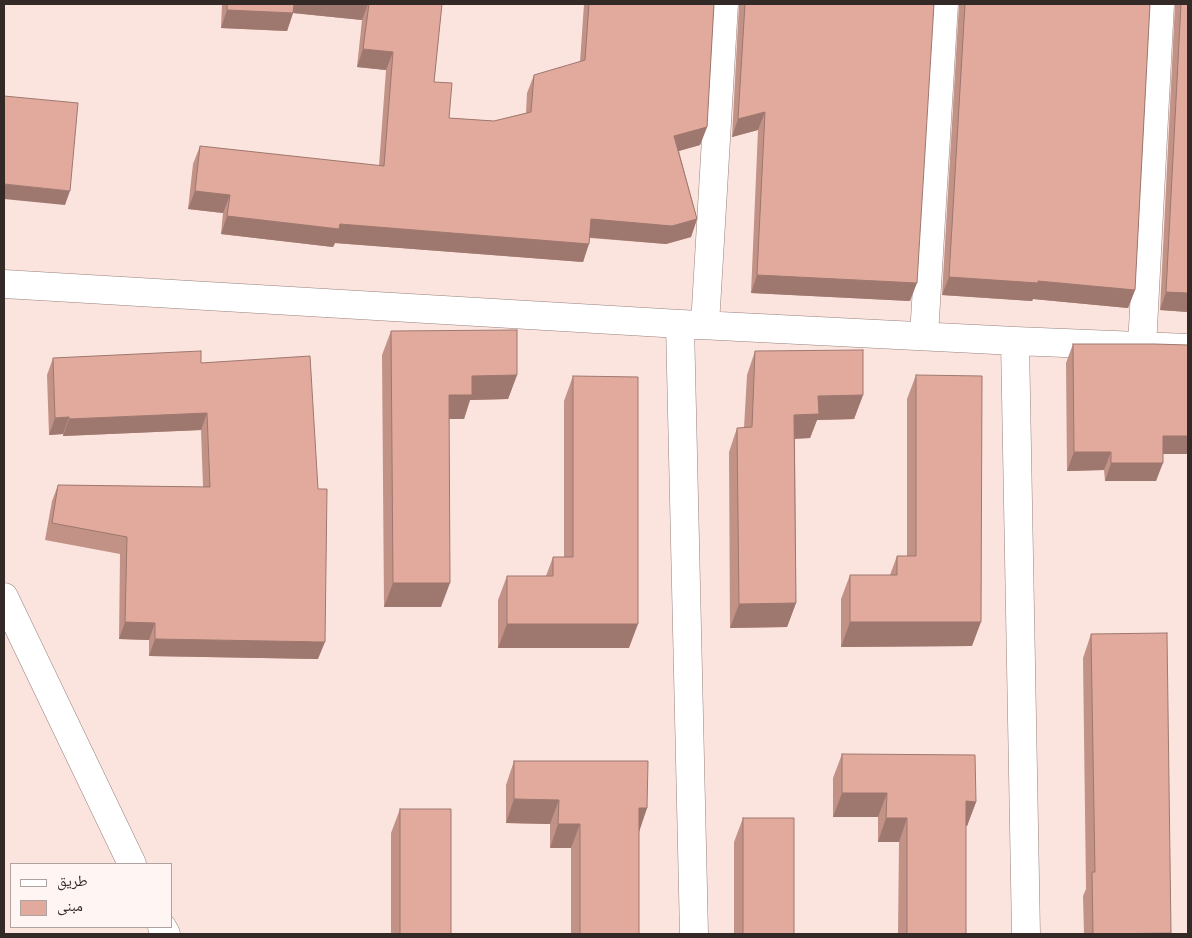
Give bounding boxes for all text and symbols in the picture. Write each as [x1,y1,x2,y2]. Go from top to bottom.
legend [10,863,172,928]
text: طريق [57,871,88,891]
text: مبنى [57,896,83,916]

